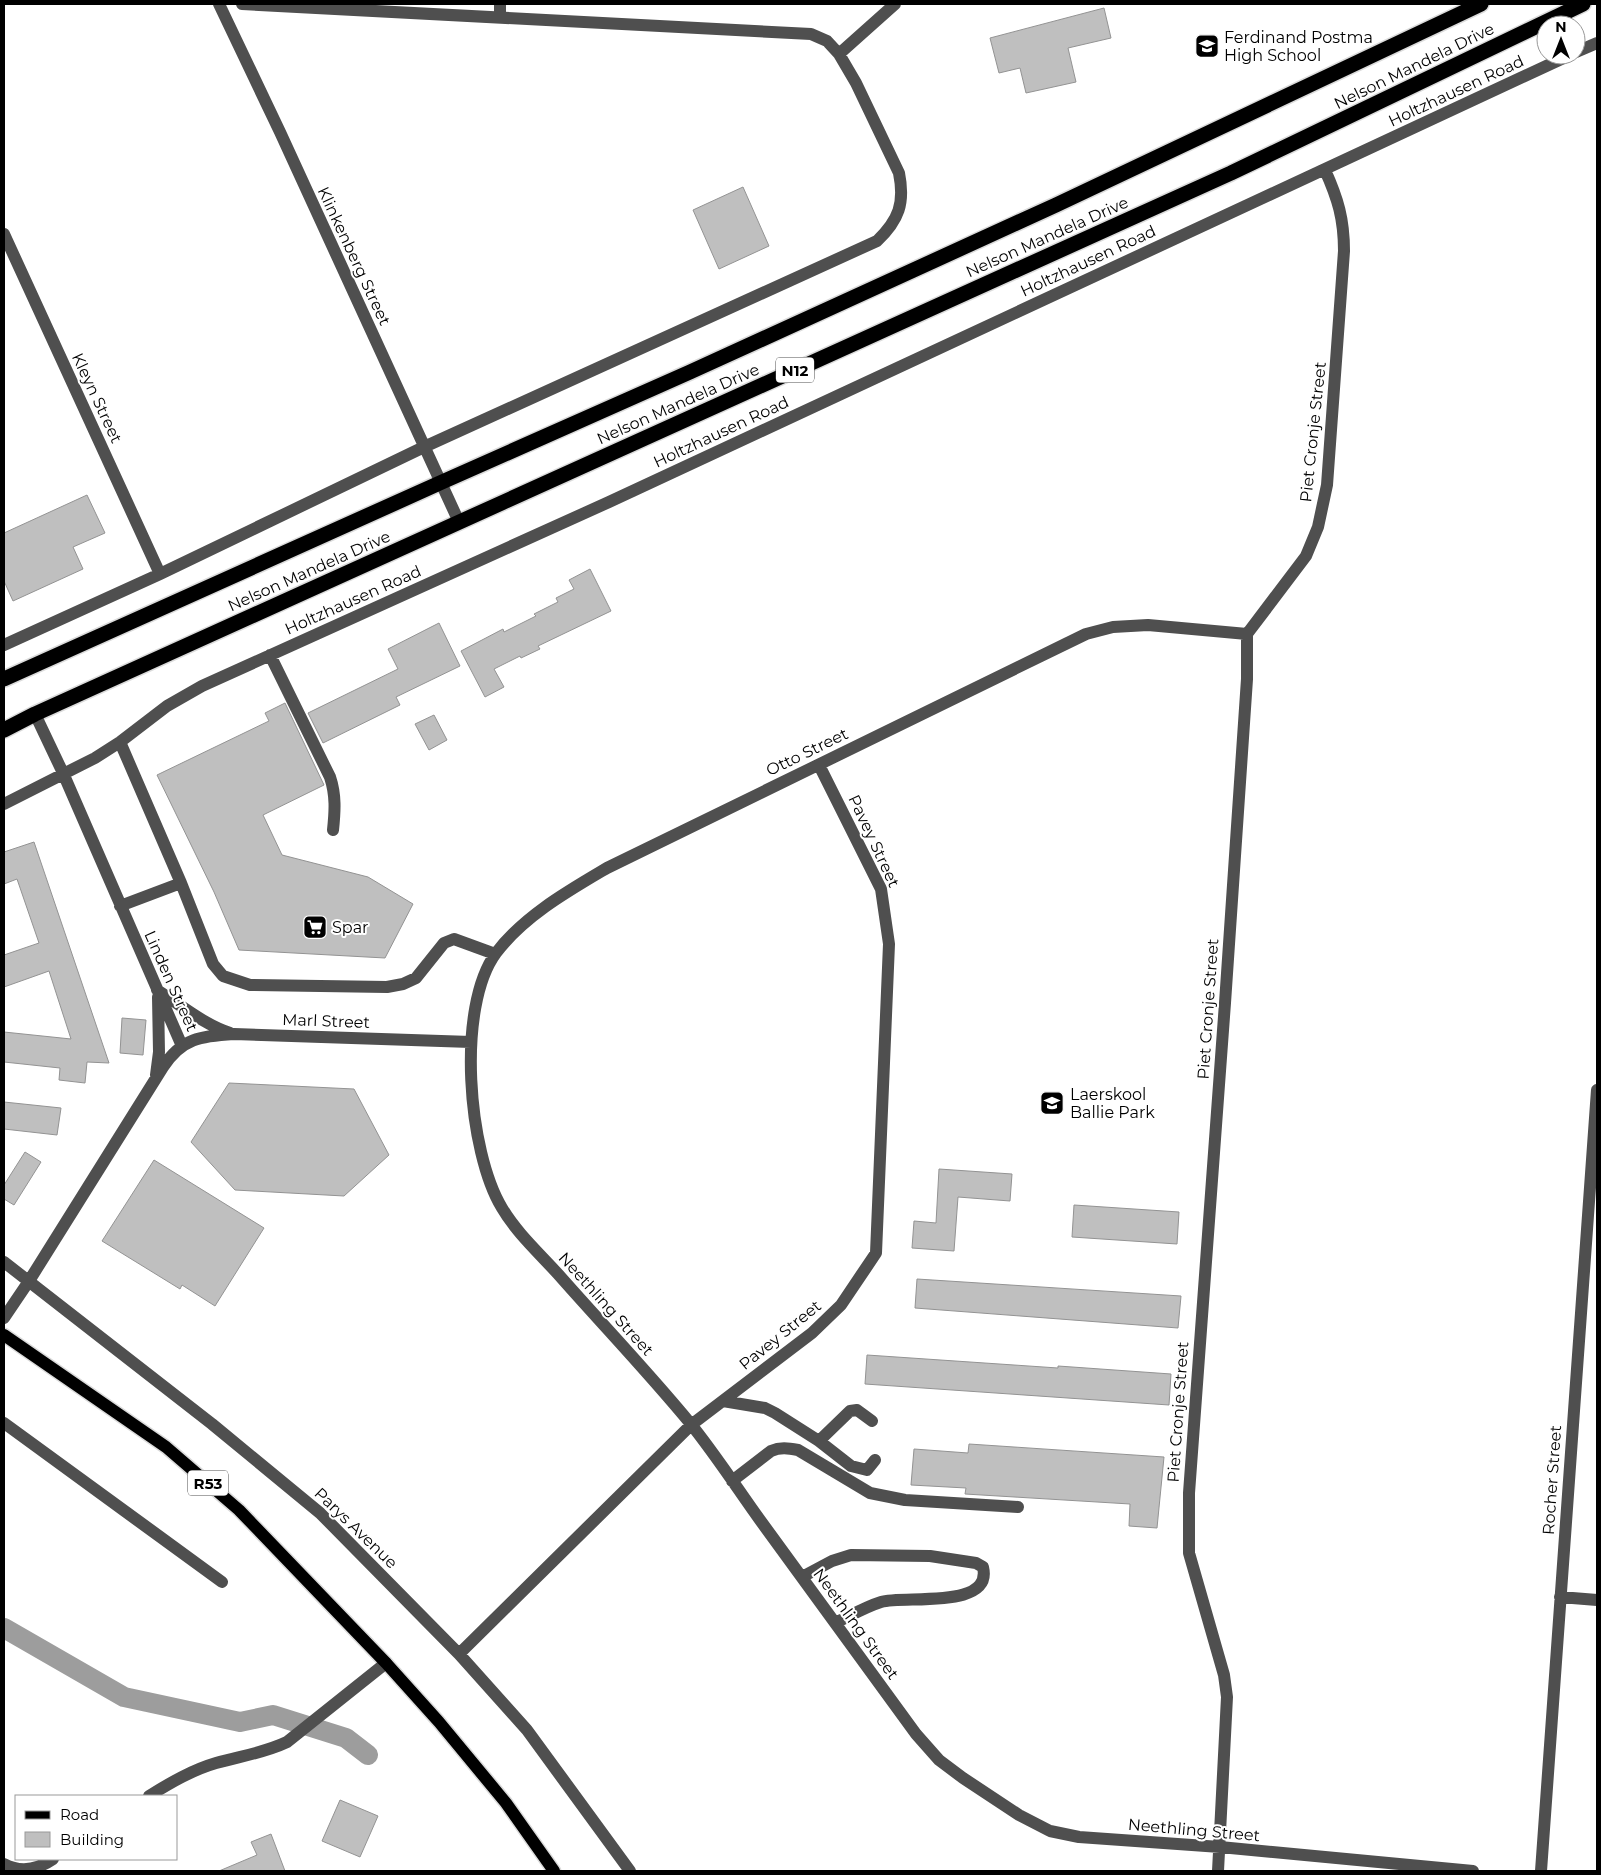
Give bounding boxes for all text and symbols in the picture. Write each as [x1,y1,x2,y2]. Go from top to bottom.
north arrow [1536,15,1586,65]
text: N [1555,18,1567,36]
street label: Nelson Mandela Drive [1331,19,1497,113]
place label: Ferdinand Postma High School [1224,28,1373,65]
school or university icon: Ferdinand Postma High School [1194,33,1220,59]
street label: Holtzhausen Road [1385,51,1527,131]
street label: Klinkenberg Street [314,184,395,329]
street label: Nelson Mandela Drive [963,193,1131,281]
street label: Holtzhausen Road [1017,221,1159,301]
street label: Kleyn Street [68,350,126,447]
road number: N12 [776,358,814,382]
street label: Nelson Mandela Drive [594,360,762,448]
street label: Piet Cronje Street [1296,360,1330,503]
street label: Holtzhausen Road [650,392,792,472]
street label: Nelson Mandela Drive [225,527,393,615]
street label: Holtzhausen Road [282,561,424,639]
street label: Otto Street [763,724,851,780]
street label: Pavey Street [844,792,904,891]
supermarket icon: Spar [302,914,328,940]
place label: Spar [332,918,369,937]
street label: Linden Street [140,928,202,1035]
street label: Piet Cronje Street [1194,937,1222,1080]
street label: Marl Street [282,1010,371,1032]
place label: Laerskool Ballie Park [1070,1085,1155,1122]
school or university icon: Laerskool Ballie Park [1039,1090,1065,1116]
street label: Neethling Street [555,1248,658,1360]
street label: Pavey Street [735,1296,825,1374]
street label: Piet Cronje Street [1164,1340,1192,1483]
street label: Rocher Street [1539,1424,1565,1536]
road number: R53 [188,1470,228,1496]
street label: Parys Avenue [311,1484,401,1572]
street label: Neethling Street [809,1565,903,1684]
legend [15,1795,178,1860]
text: Road [60,1805,99,1824]
street label: Neethling Street [1127,1815,1261,1845]
text: Building [60,1830,124,1849]

